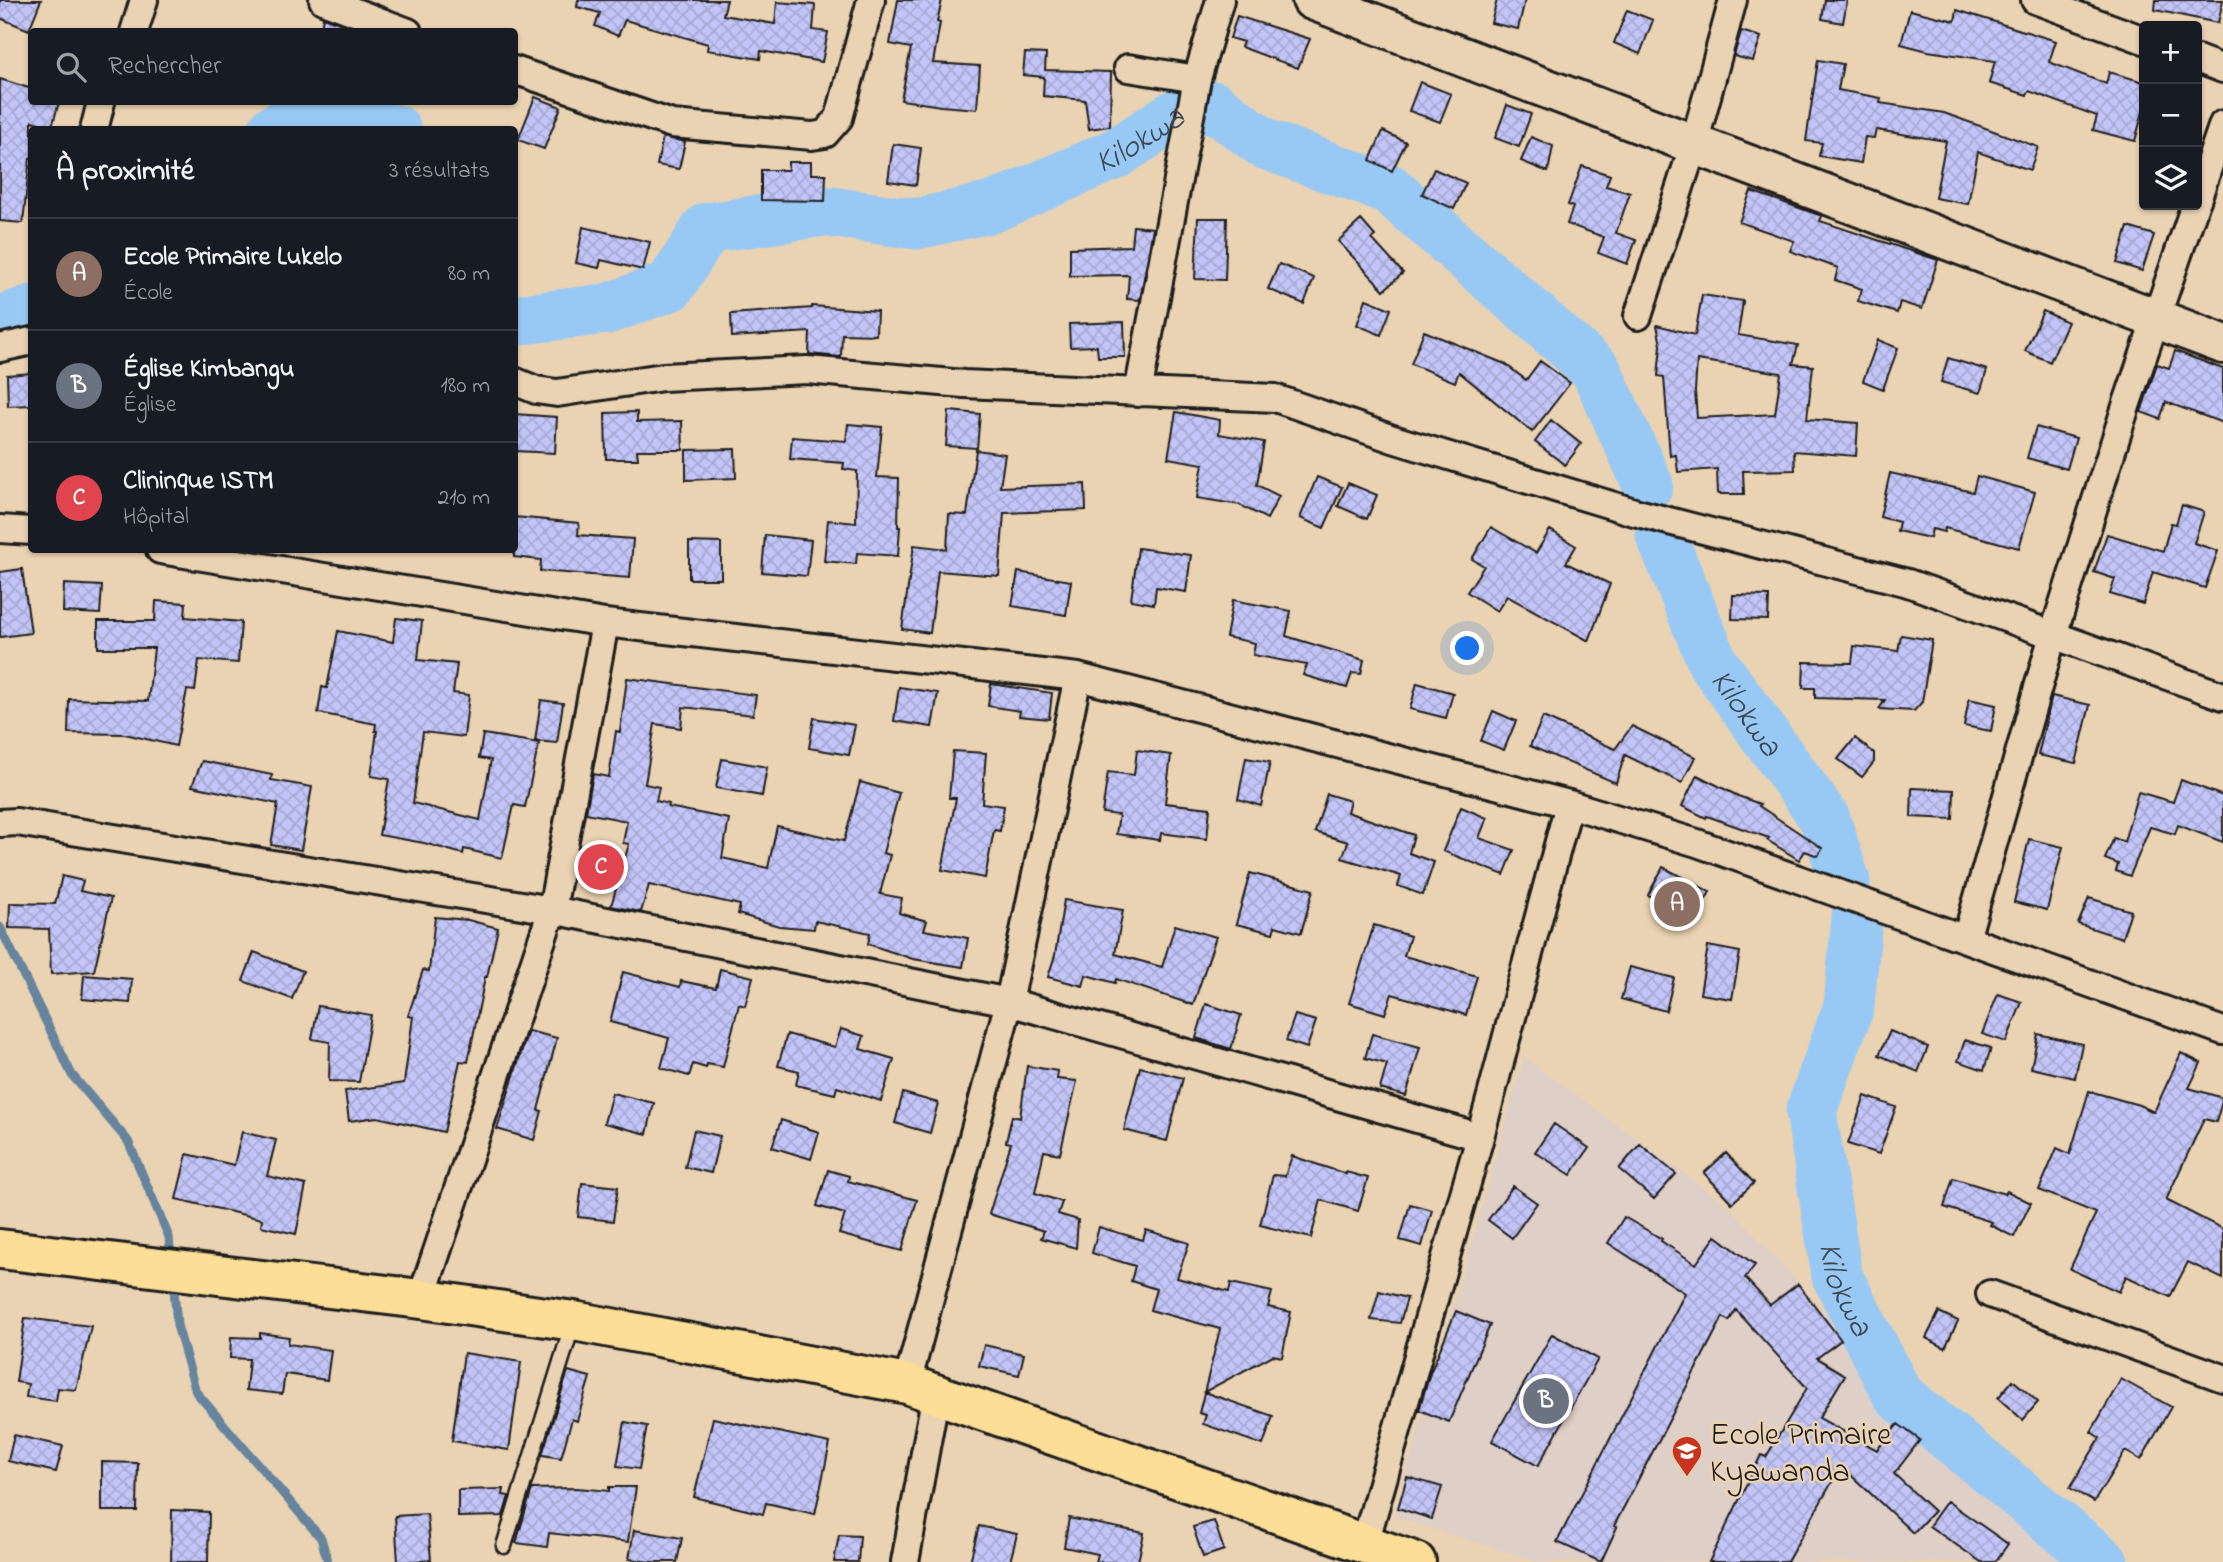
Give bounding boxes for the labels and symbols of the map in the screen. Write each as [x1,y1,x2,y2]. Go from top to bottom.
water label: Kilokwa [1088,94,1196,188]
your location [1450,631,1484,665]
water label: Kilokwa [1697,660,1793,769]
pin: C [578,841,624,893]
pin: A [1654,878,1700,930]
water label: Kilokwa [1804,1239,1884,1347]
pin: B [1523,1375,1569,1427]
place label: Ecole Primaire Kyawanda [1710,1413,1892,1497]
school or university icon: Ecole Primaire Kyawanda [1670,1434,1704,1478]

